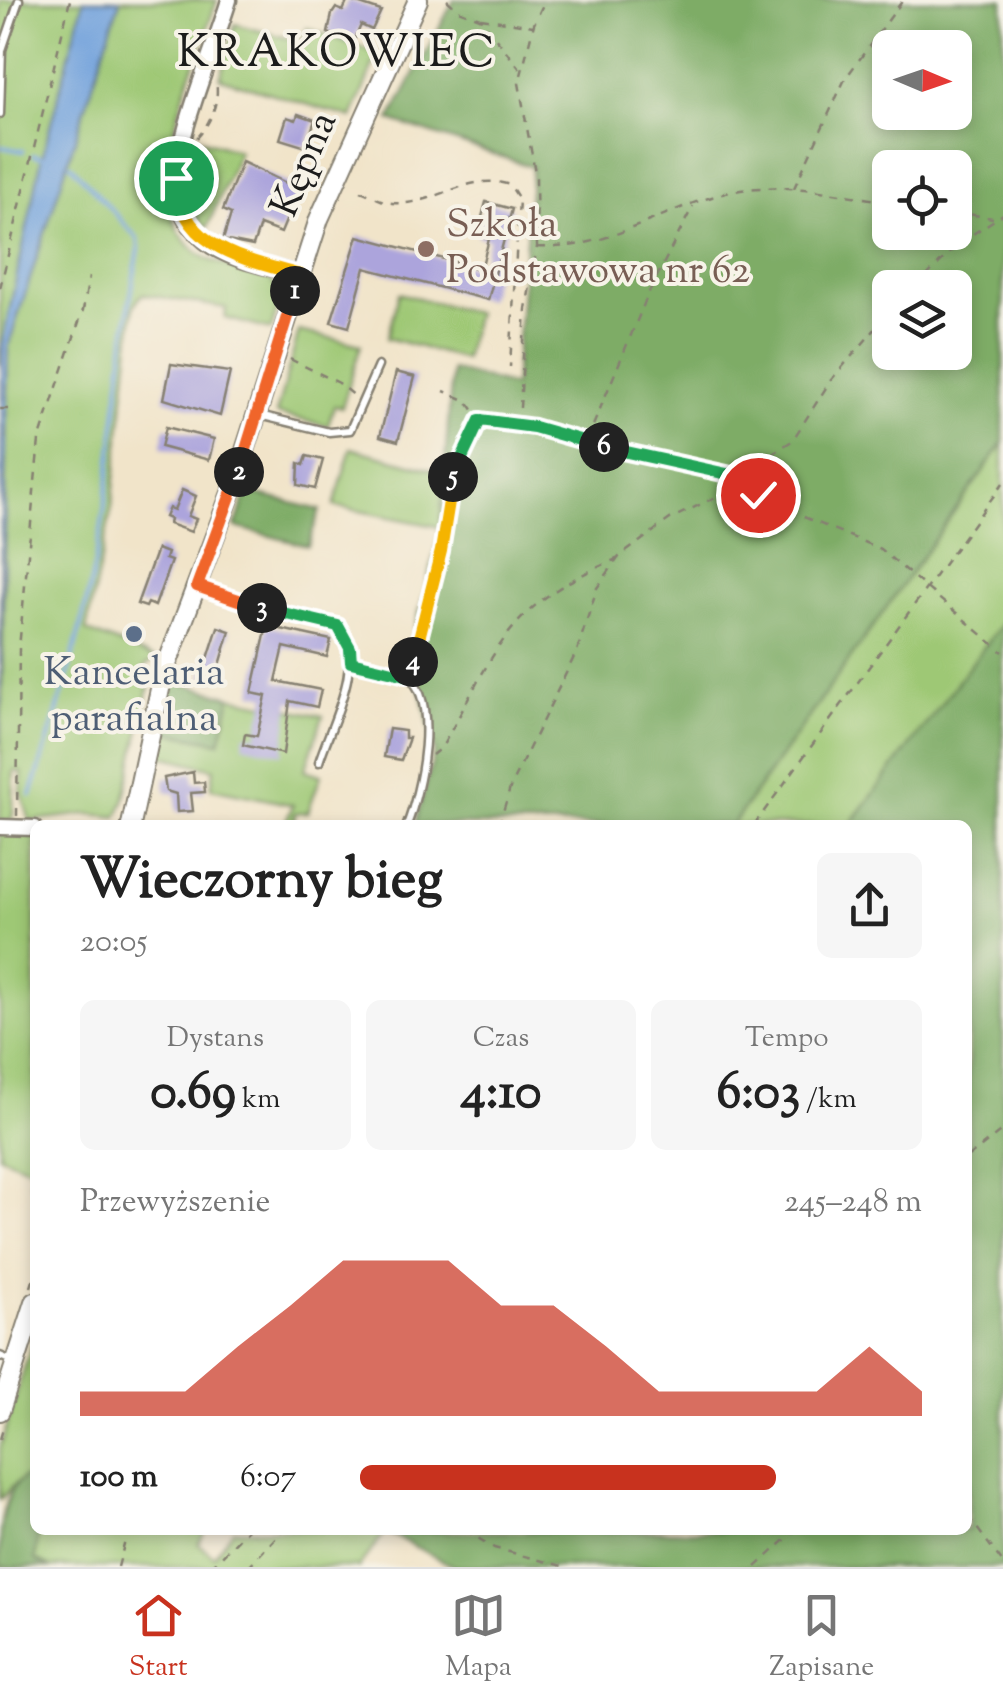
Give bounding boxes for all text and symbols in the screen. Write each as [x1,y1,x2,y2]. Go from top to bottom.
district label: KRAKOWIEC [177,23,497,88]
north arrow [872,30,972,130]
map controls [872,30,972,370]
street label: Kępna [258,103,354,227]
pin [134,136,219,221]
button: locate [872,150,972,250]
icon: arrive [149,151,204,206]
place label: Szkoła Podstawowa nr 62 [446,198,750,301]
marker: Szkoła Podstawowa nr 62 [415,238,437,260]
pin: 1 [270,266,320,316]
button: layers [872,270,972,370]
text: 1 [290,271,300,311]
pin: 6 [579,422,629,472]
text: 6 [597,427,611,467]
pin: 2 [214,447,264,497]
text: 2 [232,452,246,492]
pin: 5 [428,452,478,502]
pin [716,453,801,538]
text: 5 [448,457,458,497]
icon: check [731,468,786,523]
pin: 3 [237,583,287,633]
text: 3 [256,588,268,628]
marker: Kancelaria parafialna [123,623,145,645]
pin: 4 [388,637,438,687]
text: 4 [406,642,420,682]
place label: Kancelaria parafialna [44,646,225,749]
text: Wieczorny bieg [80,843,443,922]
button: share [817,853,922,958]
text: 20:05 [80,920,147,966]
text: Dystans [167,1019,264,1059]
text: Czas [473,1019,529,1059]
text: Tempo [745,1019,829,1059]
text: 0.69 [150,1059,236,1131]
text: 4:10 [460,1059,542,1131]
text: 6:03 [717,1059,800,1131]
text: km [236,1080,280,1120]
text: /km [800,1080,857,1120]
text: Przewyższenie [80,1180,270,1226]
text: 245–248 m [784,1180,922,1226]
text: 100 m [80,1455,158,1501]
text: 6:07 [240,1455,297,1501]
tab: Start [129,1588,188,1688]
tab: Mapa [445,1588,512,1688]
tab: Zapisane [769,1588,874,1688]

